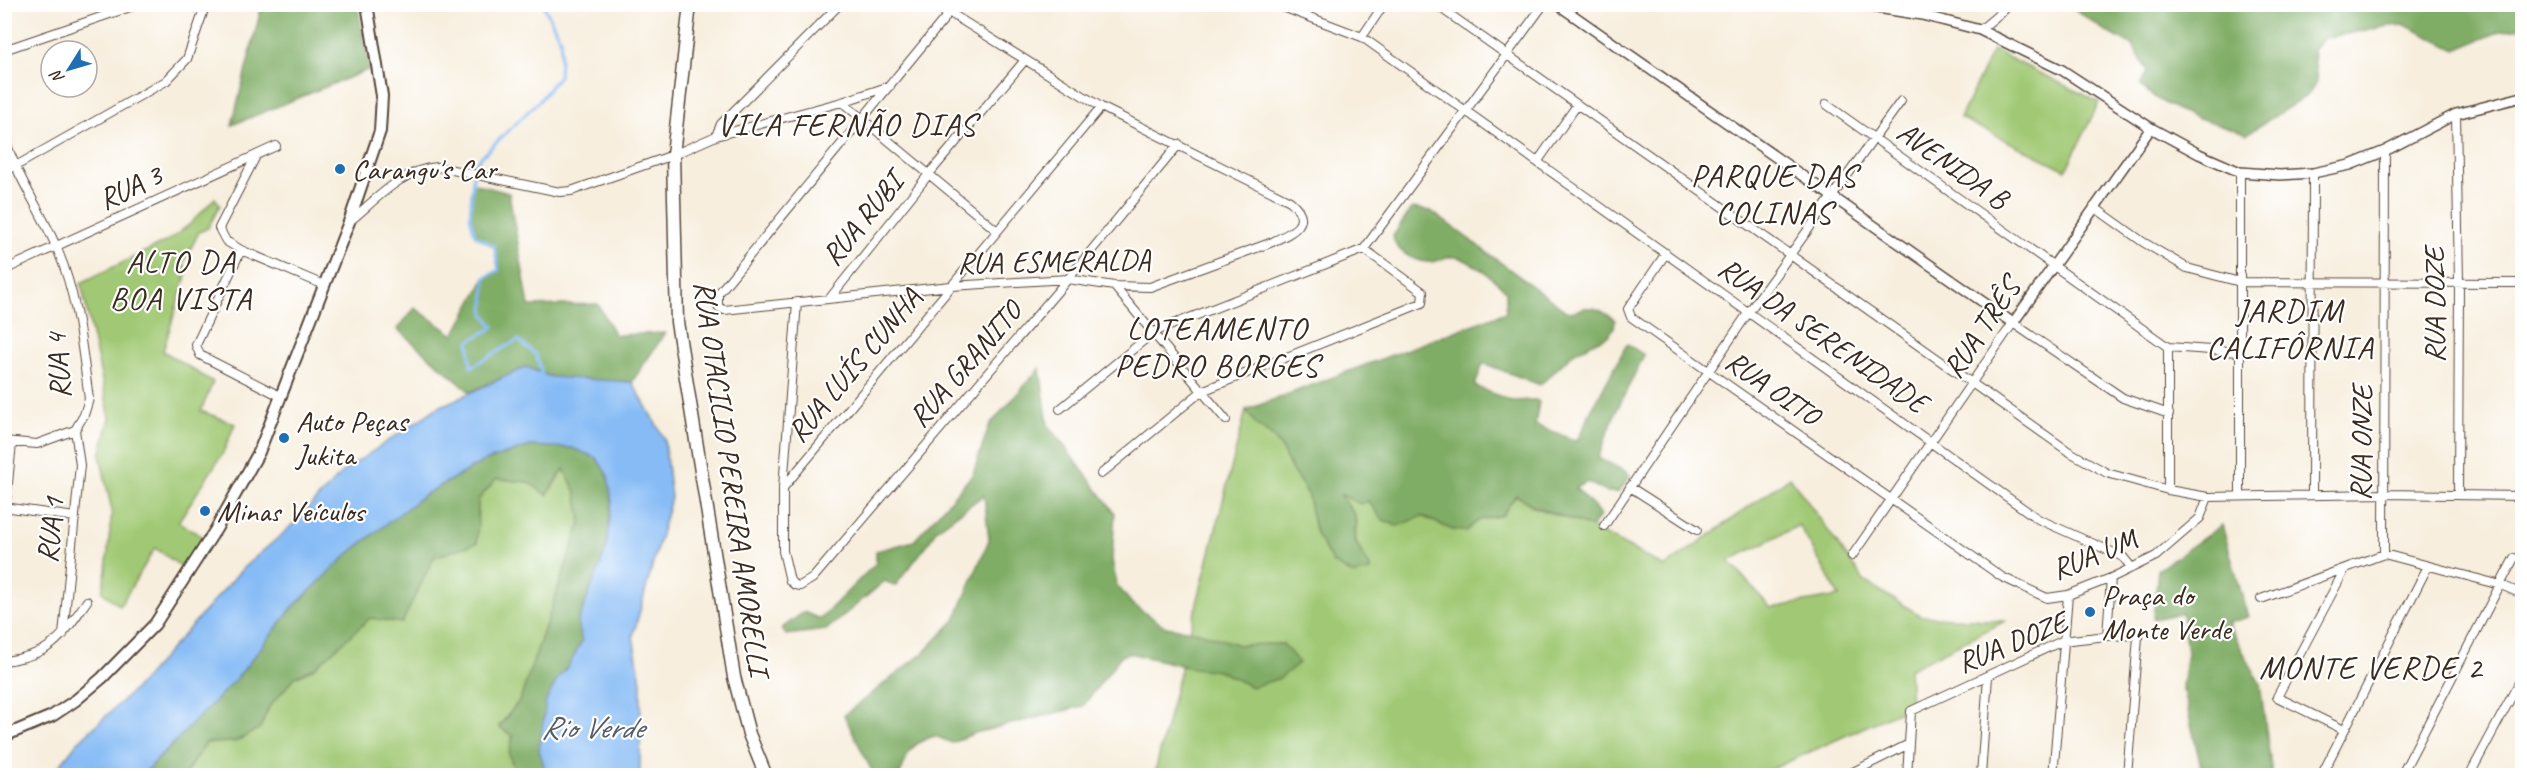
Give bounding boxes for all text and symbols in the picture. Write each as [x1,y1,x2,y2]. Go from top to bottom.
north arrow [39,39,99,99]
text: N [45,65,69,87]
district label: VILA FERNÃO DIAS [717,104,982,145]
street label: AVENIDA B [1890,113,2018,219]
place label: Carangu's Car [352,150,499,188]
street label: RUA 3 [92,155,170,218]
district label: PARQUE DAS COLINAS [1691,155,1862,233]
street label: RUA RUBI [813,159,915,273]
marker: Carangu's Car [333,162,347,176]
street label: RUA ESMERALDA [957,240,1152,282]
district label: ALTO DA BOA VISTA [110,241,253,319]
street label: RUA DOZE [2415,243,2453,363]
street label: RUA DA SERENIDADE [1711,249,1938,423]
street label: RUA TRÊS [1934,266,2031,385]
street label: RUA OTACILIO PEREIRA AMORELLI [686,279,779,683]
street label: RUA LUÍS CUNHA [778,279,930,450]
district label: JARDIM CALIFÔRNIA [2206,290,2374,368]
street label: RUA GRANITO [900,291,1032,435]
district label: LOTEAMENTO PEDRO BORGES [1115,308,1324,386]
street label: RUA 4 [37,329,79,400]
street label: RUA OITO [1718,342,1830,436]
street label: RUA ONZE [2341,381,2381,501]
place label: Auto Peças Jukita [294,402,410,474]
marker: Auto Peças Jukita [277,431,291,445]
place label: Minas Veículos [217,492,367,530]
street label: RUA 1 [28,494,72,565]
marker: Minas Veículos [198,504,212,518]
street label: RUA UM [2046,519,2144,588]
place label: Praça do Monte Verde [2102,576,2233,648]
street label: RUA DOZE [1951,601,2076,681]
marker: Praça do Monte Verde [2083,605,2097,619]
district label: MONTE VERDE 2 [2259,647,2484,688]
water label: Rio Verde [541,707,648,748]

